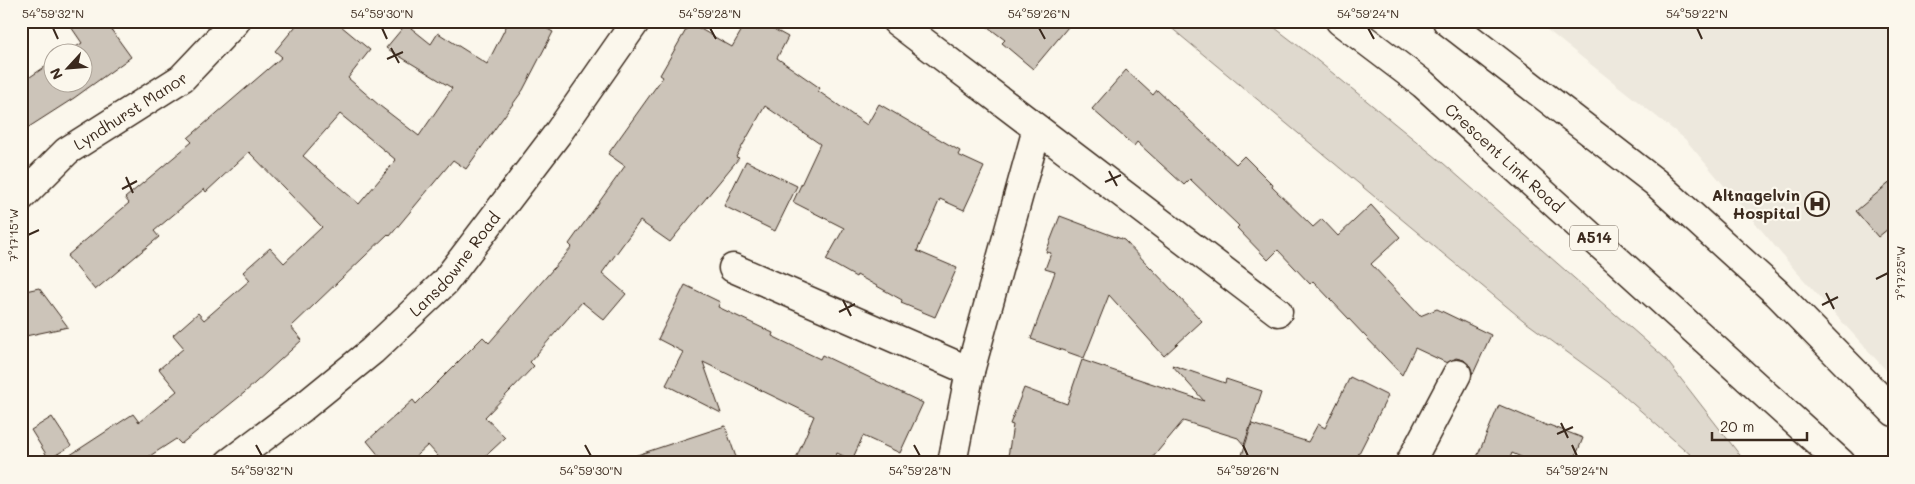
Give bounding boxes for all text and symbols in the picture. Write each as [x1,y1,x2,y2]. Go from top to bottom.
text: 54°59'32"N [22,5,84,21]
text: 54°59'30"N [351,5,413,21]
text: 54°59'28"N [679,5,741,21]
text: 54°59'26"N [1008,5,1070,21]
text: 54°59'24"N [1337,5,1399,21]
text: 54°59'22"N [1666,5,1728,21]
north arrow [42,42,92,92]
text: N [45,65,67,83]
street label: Lyndhurst Manor [69,67,192,154]
street label: Crescent Link Road [1441,98,1569,217]
place label: Altnagelvin Hospital [1712,184,1800,223]
hospital icon: Altnagelvin Hospital [1804,191,1830,217]
street label: Lansdowne Road [404,207,504,321]
text: 7°17'15"W [5,208,21,262]
road number: A514 [1570,226,1618,250]
text: 7°17'25"W [1892,246,1908,300]
scale bar [1712,409,1808,441]
text: 20 m [1720,416,1754,436]
text: 54°59'32"N [231,462,293,478]
text: 54°59'30"N [560,462,622,478]
text: 54°59'28"N [889,462,951,478]
text: 54°59'26"N [1217,462,1279,478]
text: 54°59'24"N [1546,462,1608,478]

